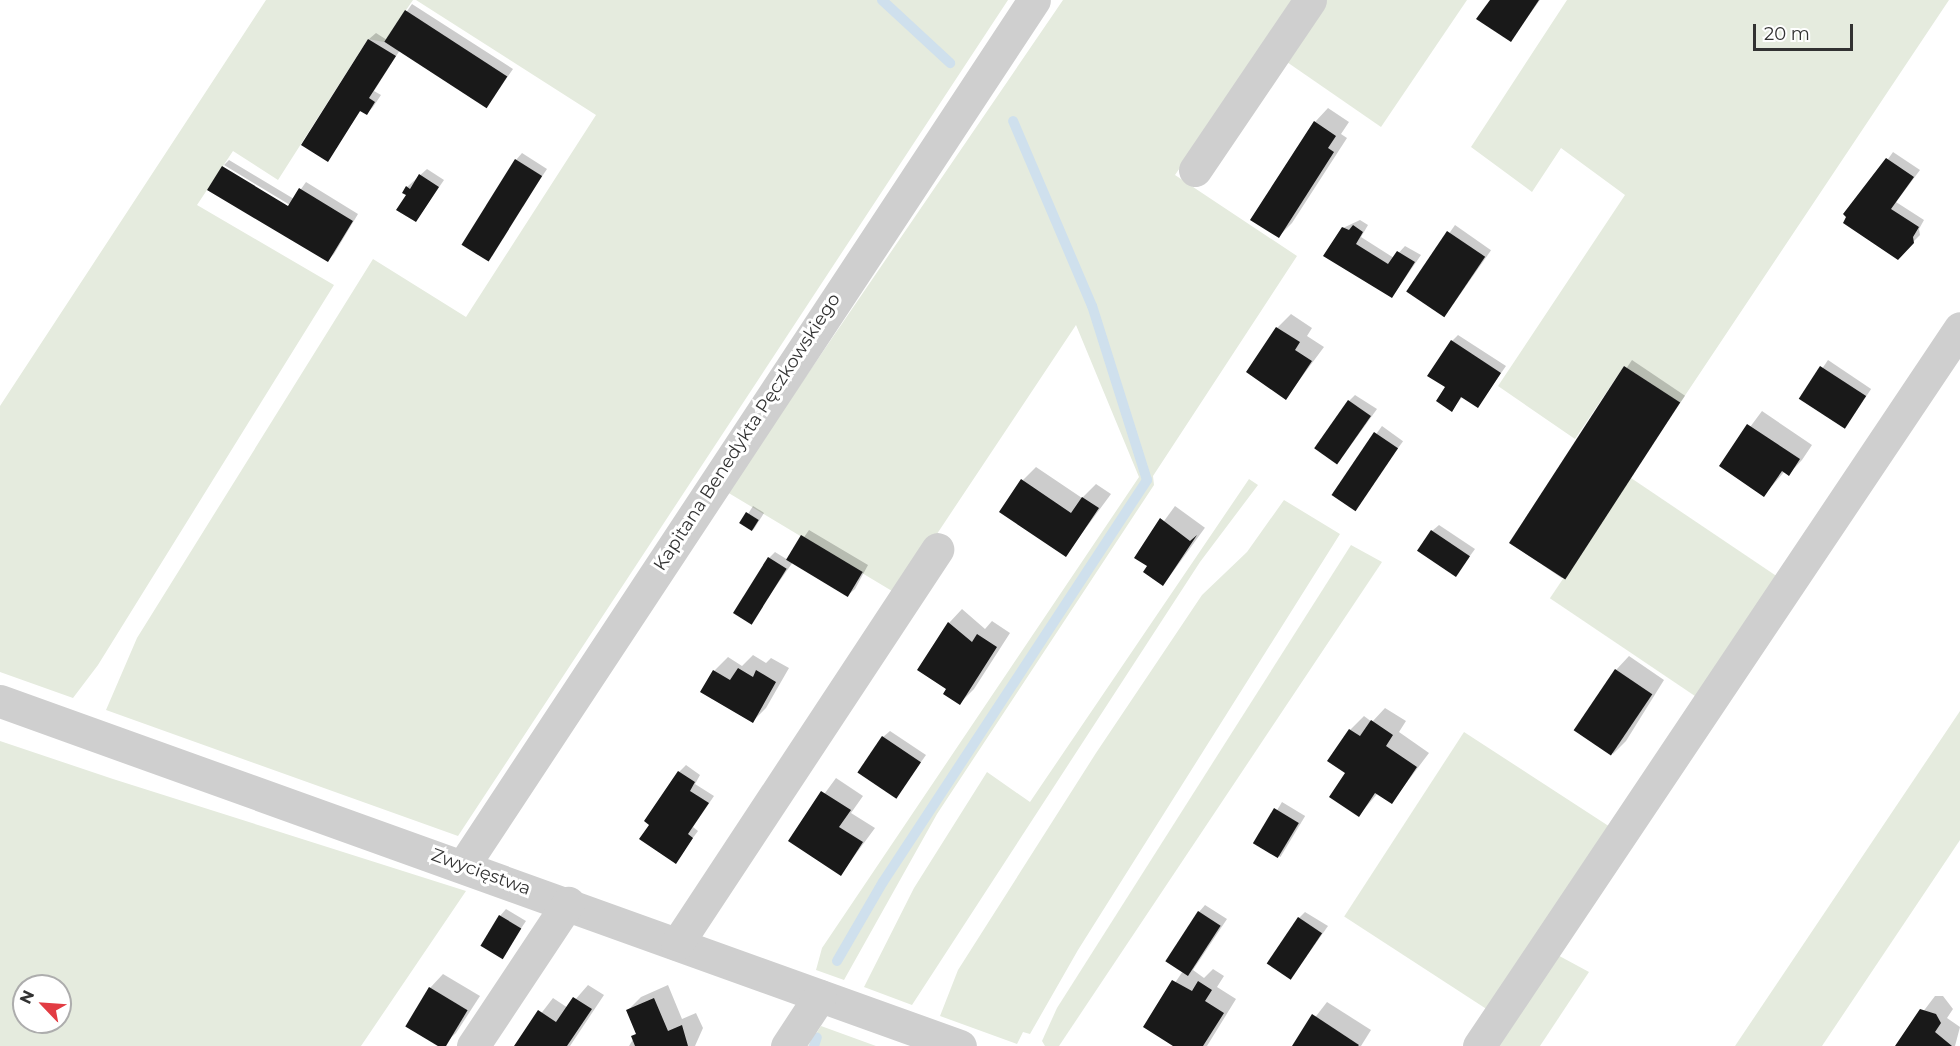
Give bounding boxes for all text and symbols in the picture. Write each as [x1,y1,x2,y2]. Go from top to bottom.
scale bar [1756,12,1856,50]
text: 20 m [1764,23,1810,45]
street label: Kapitana Benedykta Pęczkowskiego [649,289,845,575]
street label: Zwycięstwa [428,844,534,900]
north arrow [12,974,72,1034]
text: N [16,987,38,1007]

